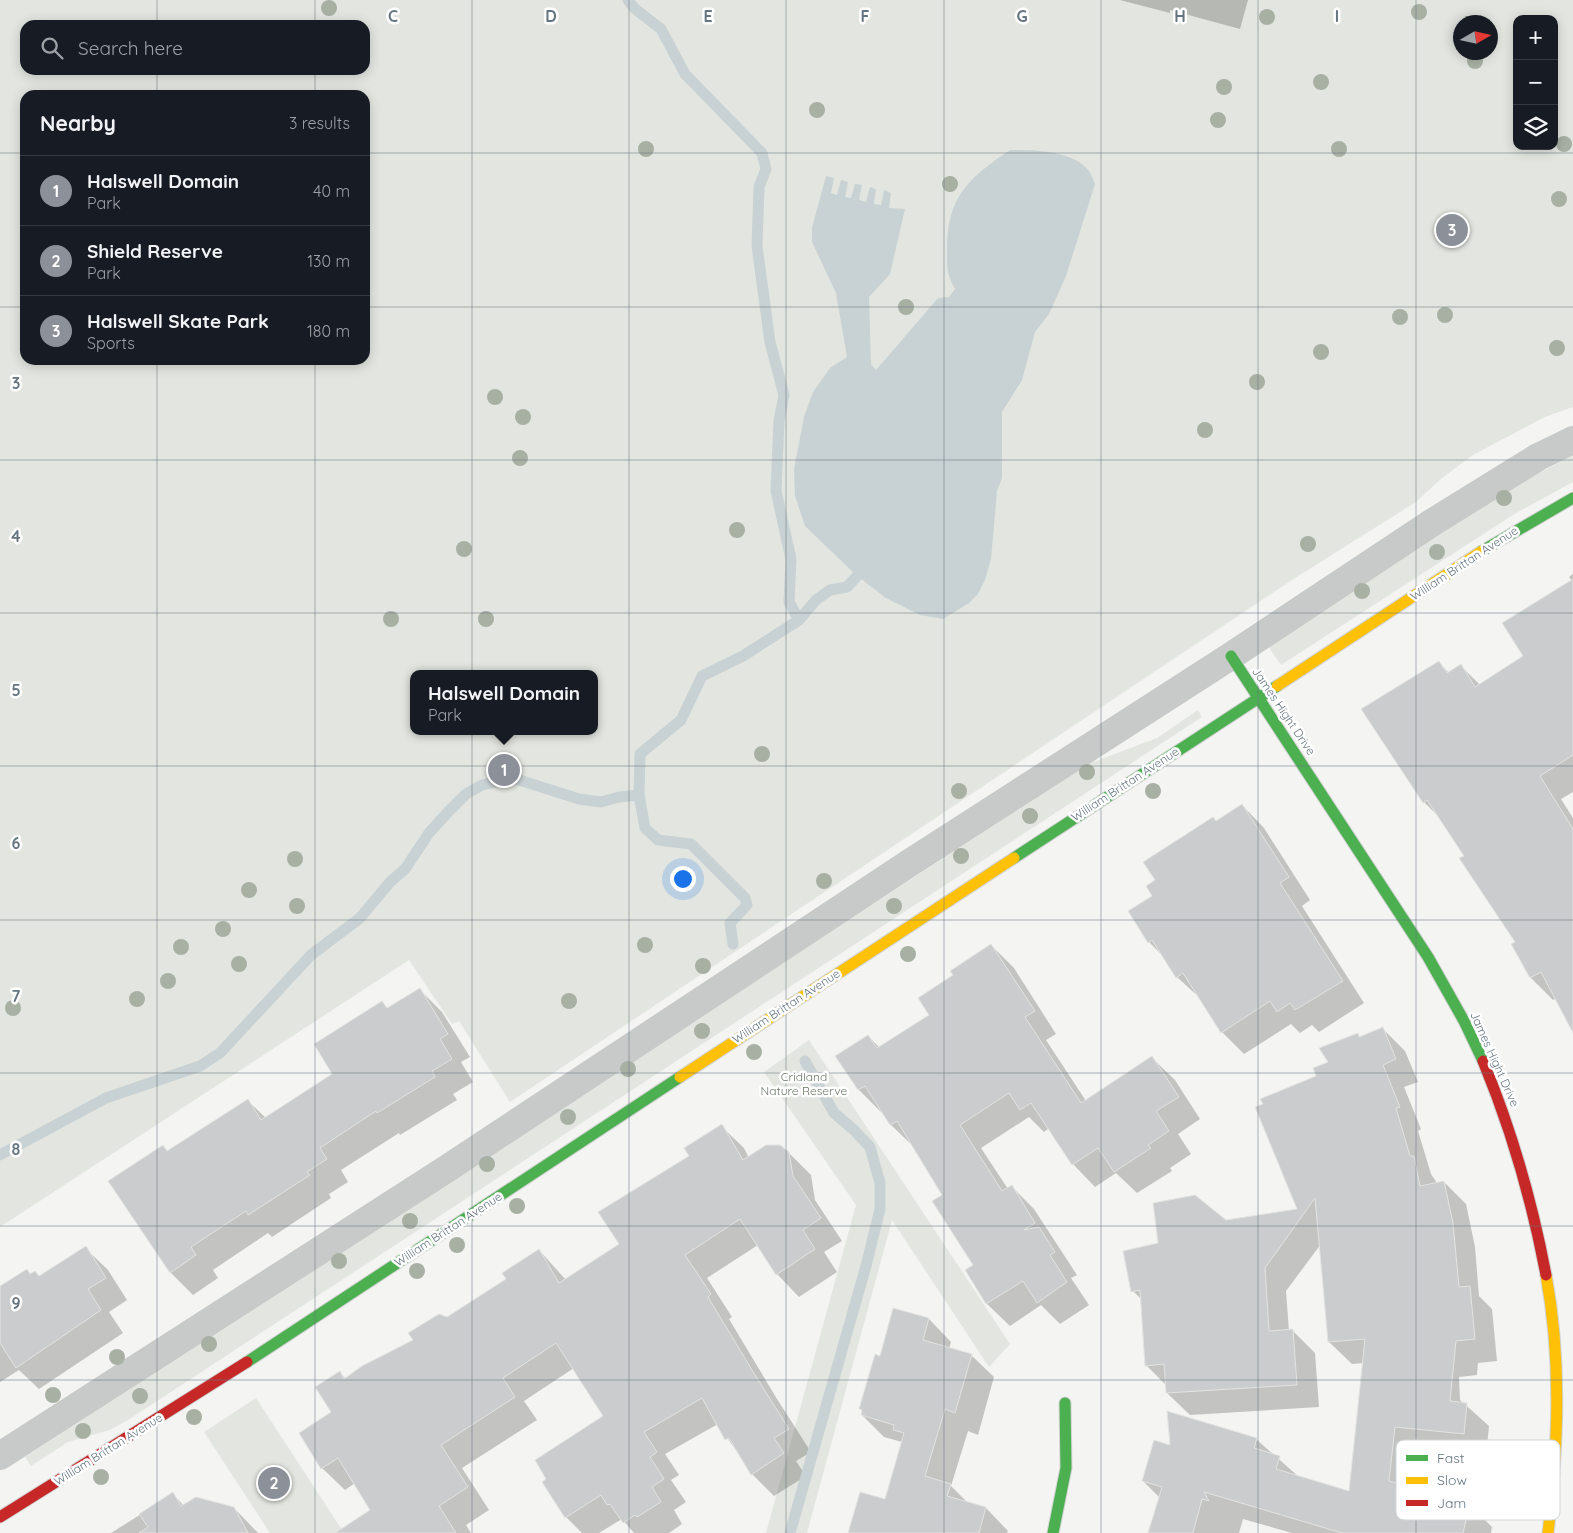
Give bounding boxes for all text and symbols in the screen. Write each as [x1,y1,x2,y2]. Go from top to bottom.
text: C [388,6,398,26]
text: D [545,6,557,26]
text: E [703,6,713,26]
text: F [861,6,870,26]
text: G [1016,6,1028,26]
text: H [1174,6,1186,26]
text: I [1335,6,1339,26]
north arrow [1453,15,1498,60]
map controls [1513,15,1558,150]
button: + [1513,15,1558,60]
search box [20,20,370,75]
icon: search [38,34,66,62]
text: Search here [78,36,183,60]
button: − [1513,60,1558,105]
button: layers [1513,105,1558,150]
text: Nearby [40,110,116,136]
text: 3 results [289,113,350,133]
text: Halswell Domain [87,169,239,193]
text: 1 [53,181,59,201]
text: 40 m [313,181,350,201]
text: Park [87,193,121,213]
pin: 3 [1436,211,1468,249]
text: Shield Reserve [87,239,223,263]
text: 2 [51,251,61,271]
text: 130 m [307,251,350,271]
text: Park [87,263,121,283]
text: Halswell Skate Park [87,309,269,333]
text: 3 [52,321,60,341]
text: 180 m [307,321,350,341]
text: Sports [87,333,135,353]
text: 3 [12,373,20,393]
street label: William Brittan Avenue [1407,522,1521,603]
text: 4 [11,526,21,546]
street label: James Hight Drive [1249,664,1319,758]
popup [410,670,598,735]
text: 5 [11,680,21,700]
text: Halswell Domain [428,681,580,705]
text: Park [428,705,462,725]
street label: William Brittan Avenue [1068,743,1182,824]
pin: 1 [488,751,520,789]
text: 6 [12,833,21,853]
your location [670,866,696,892]
street label: William Brittan Avenue [729,965,843,1046]
text: 7 [12,986,21,1006]
street label: James Hight Drive [1467,1009,1523,1109]
park label: Cridland Nature Reserve [761,1069,848,1098]
text: 8 [12,1139,21,1159]
street label: William Brittan Avenue [391,1188,505,1269]
text: 9 [11,1293,21,1313]
street label: William Brittan Avenue [51,1409,165,1489]
legend [1396,1440,1560,1520]
text: Fast [1437,1449,1465,1467]
pin: 2 [258,1464,290,1502]
text: Slow [1437,1471,1467,1489]
text: Jam [1437,1494,1466,1512]

